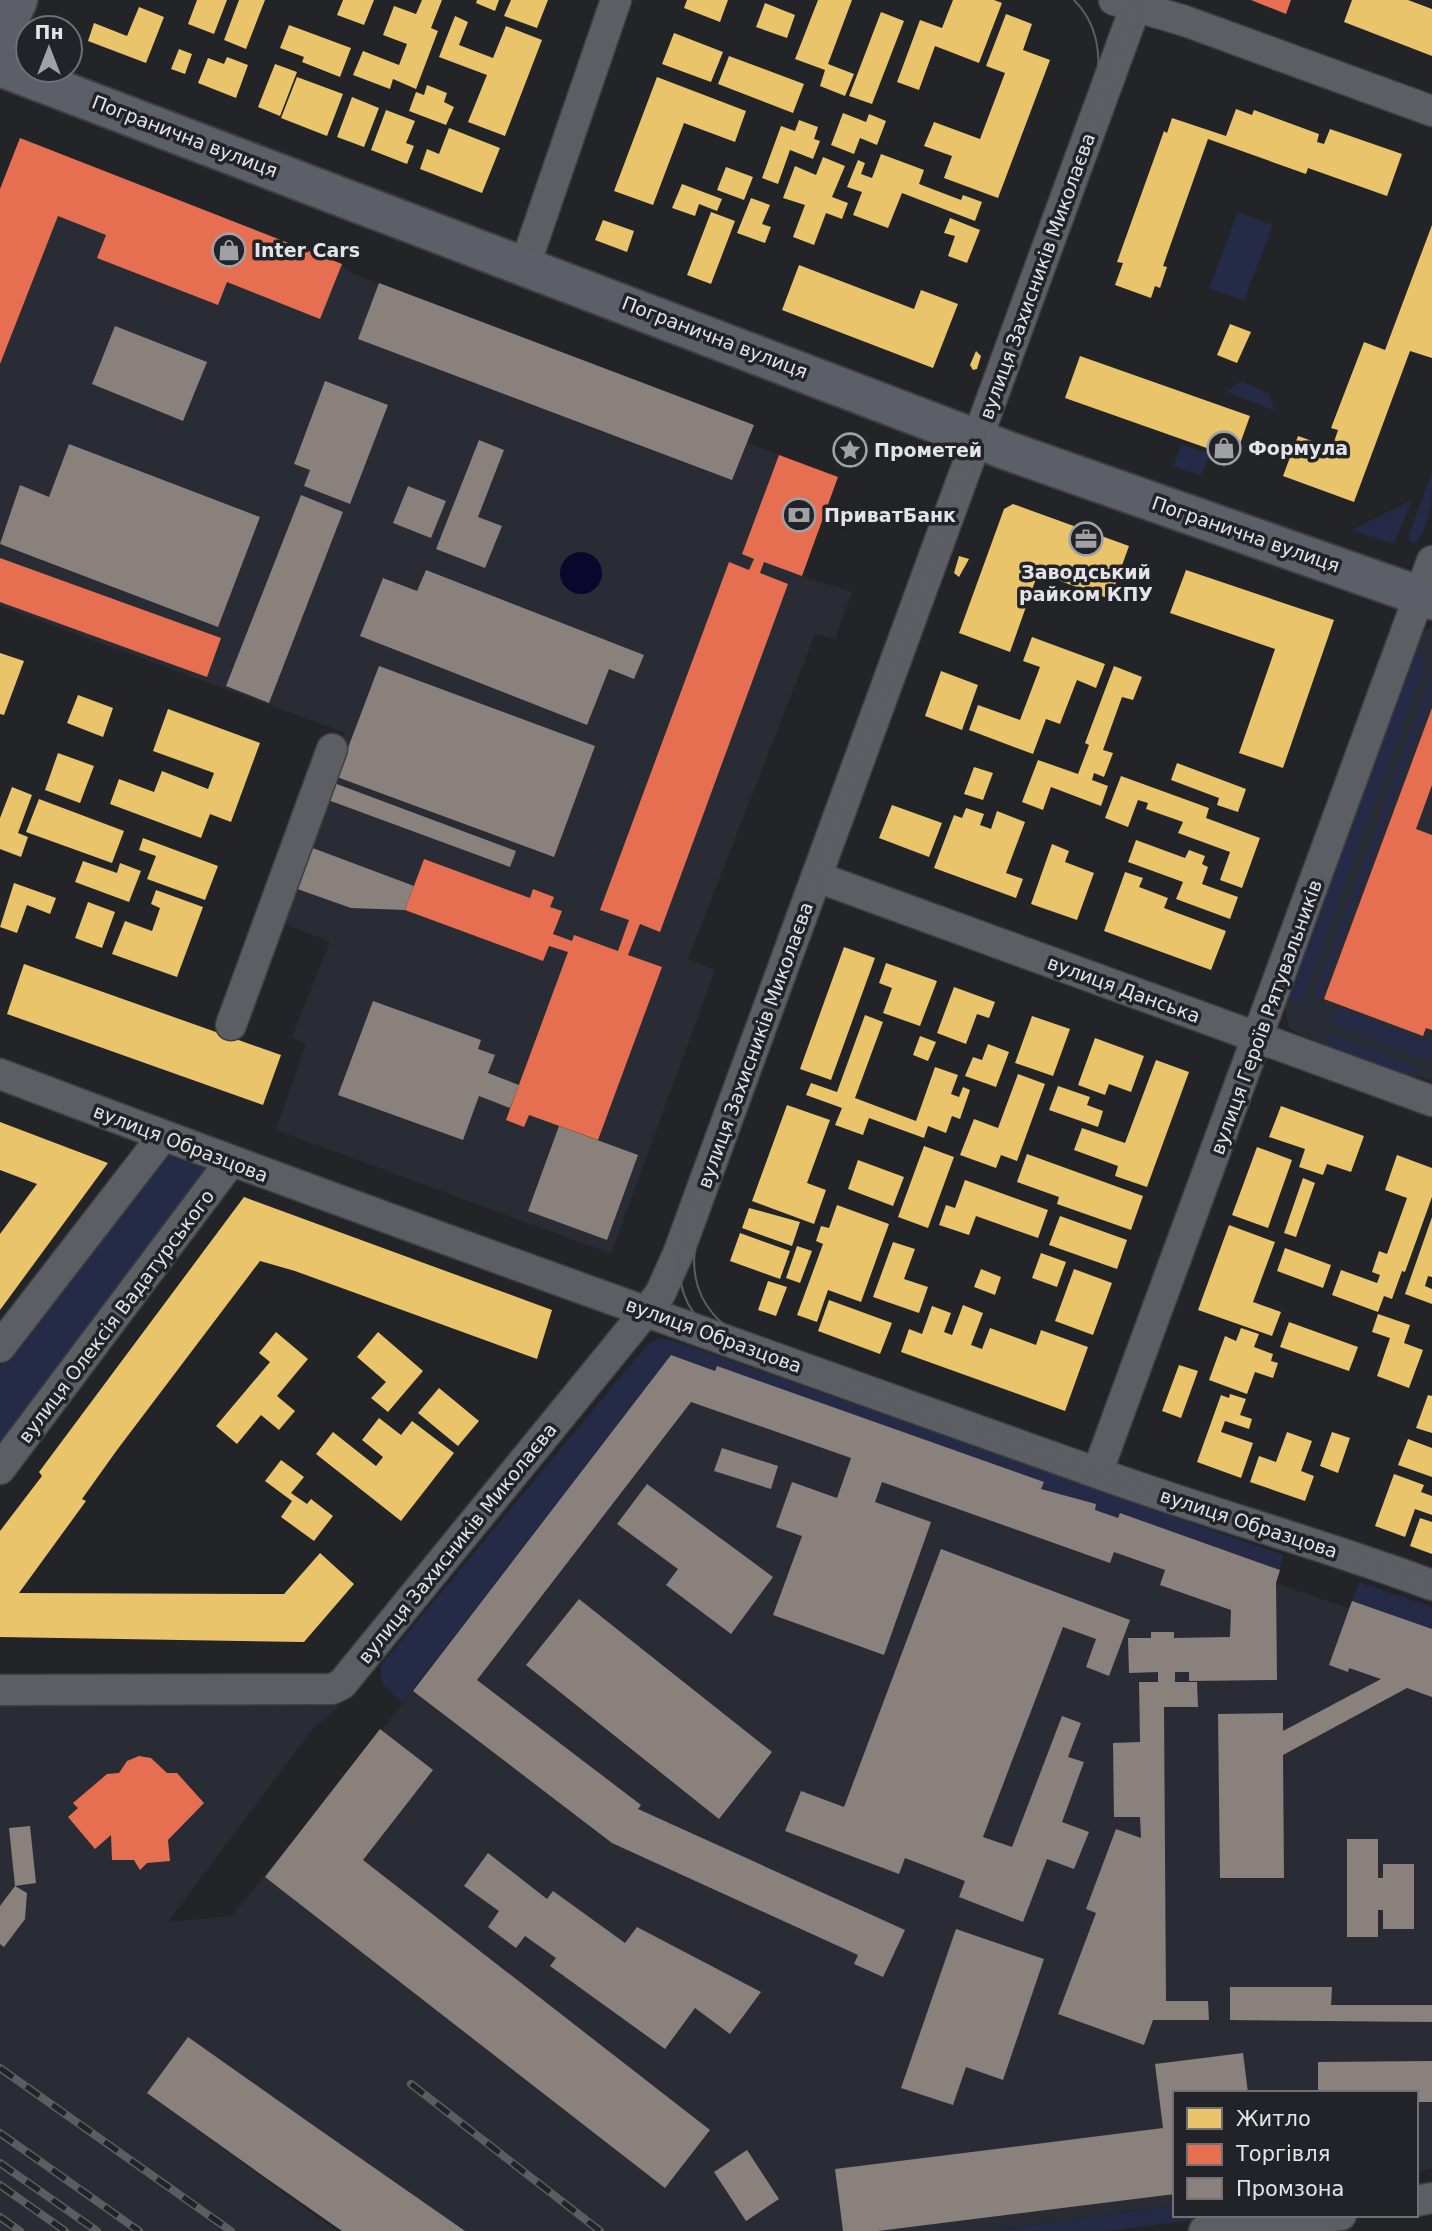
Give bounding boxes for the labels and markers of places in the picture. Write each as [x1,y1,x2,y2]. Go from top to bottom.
shop icon: Inter Cars [210,231,248,269]
place label: Inter Cars [254,239,360,261]
shop icon: Формула [1205,429,1243,467]
place icon: Прометей [831,431,869,469]
place label: Формула [1248,437,1348,459]
place label: Прометей [874,439,982,461]
bank icon: ПриватБанк [780,496,818,534]
place label: ПриватБанк [824,504,956,526]
office icon: Заводський райком КПУ [1067,520,1105,558]
place label: Заводський райком КПУ [1019,561,1153,605]

